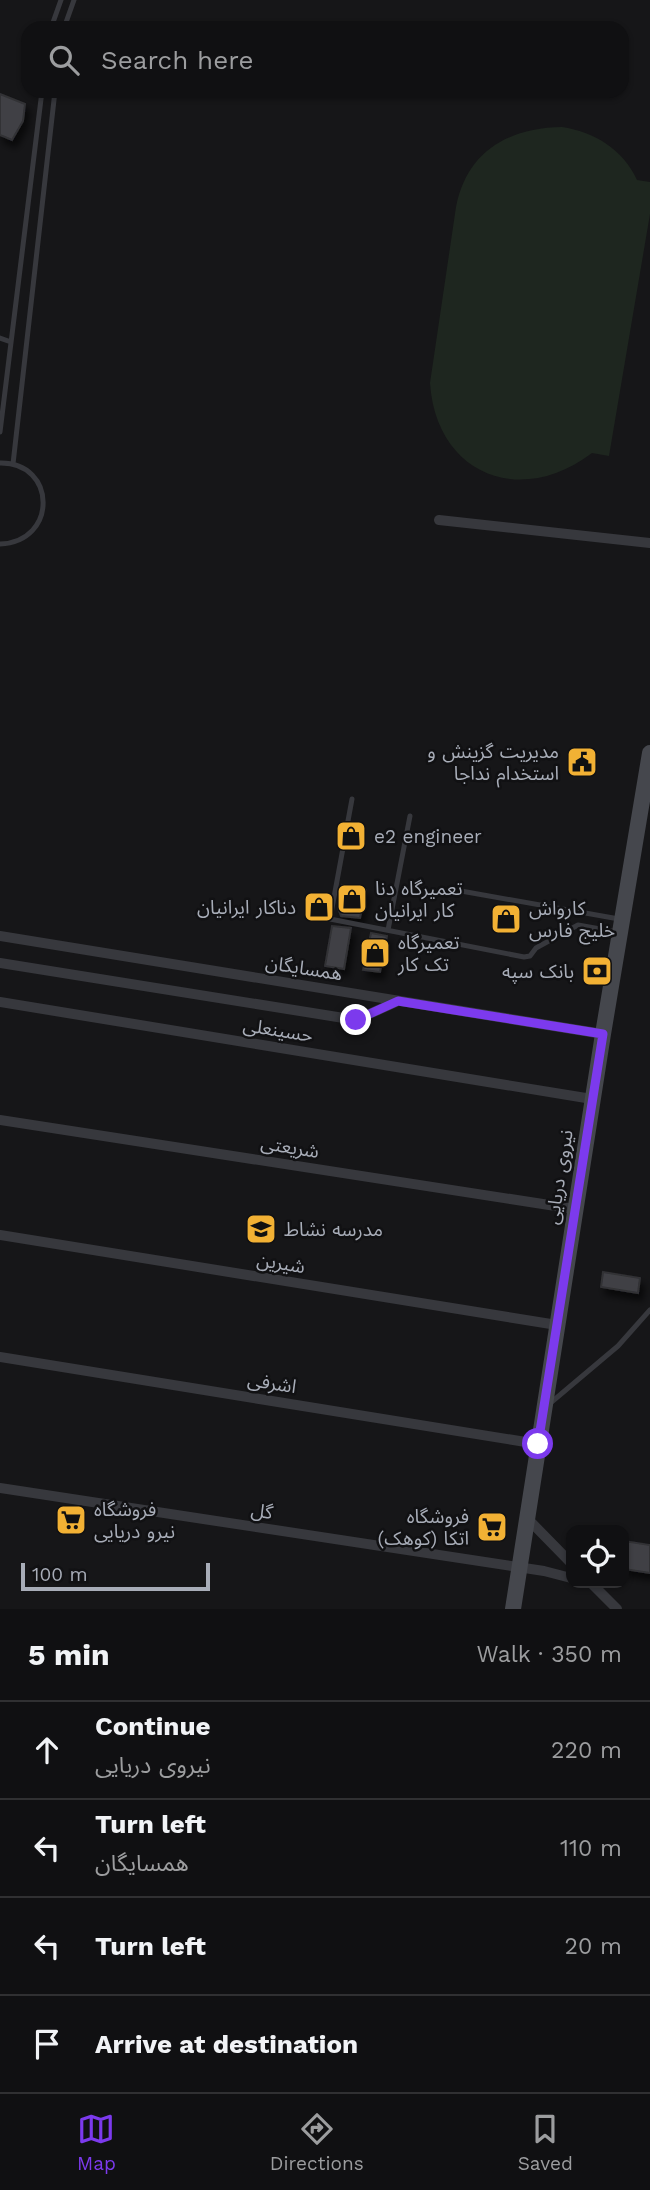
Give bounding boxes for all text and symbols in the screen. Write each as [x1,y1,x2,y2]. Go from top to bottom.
search box [21,21,629,98]
icon: search [45,41,83,79]
text: Search here [101,45,253,75]
place label: مدیریت گزینش و استخدام نداجا [427,740,559,788]
public building icon: مدیریت گزینش و استخدام نداجا [565,745,599,779]
shop icon: e2 engineer [334,819,368,853]
place label: e2 engineer [374,825,482,848]
place label: تعمیرگاه دنا کار ایرانیان [375,877,463,922]
shop icon: تعمیرگاه دنا کار ایرانیان [335,882,369,916]
shop icon: دناکار ایرانیان [302,890,336,924]
place label: دناکار ایرانیان [197,896,296,919]
place label: کارواش خلیج فارس [529,897,615,945]
shop icon: کارواش خلیج فارس [489,902,523,936]
place label: تعمیرگاه تک کار [397,931,459,976]
shop icon: تعمیرگاه تک کار [358,936,392,970]
street label: همسایگان [264,951,344,985]
bank icon: بانک سپه [580,954,614,988]
place label: بانک سپه [502,960,574,984]
route end [340,1004,371,1035]
street label: حسینعلی [241,1013,315,1047]
street label: نیروی دریایی [540,1128,578,1226]
street label: شریعتی [259,1131,321,1163]
school or university icon: مدرسه نشاط [244,1212,278,1246]
place label: مدرسه نشاط [284,1218,383,1241]
street label: شیرین [255,1248,307,1278]
street label: اشرفی [246,1368,298,1398]
route start [522,1428,553,1459]
place label: فروشگاه نیرو دریایی [94,1498,175,1543]
street label: گل [249,1498,276,1524]
supermarket icon: فروشگاه نیرو دریایی [54,1503,88,1537]
place label: فروشگاه اتکا (کوهک) [378,1505,469,1550]
supermarket icon: فروشگاه اتکا (کوهک) [475,1510,509,1544]
map controls [566,1525,629,1588]
button: locate [566,1525,629,1588]
scale bar [21,1560,210,1592]
text: 100 m [32,1563,88,1586]
text: 5 min [28,1637,110,1672]
text: Walk · 350 m [476,1641,622,1668]
text: Continue [95,1711,211,1741]
icon: ahead [28,1731,66,1769]
text: 220 m [551,1737,622,1764]
text: نیروی دریایی [95,1752,211,1779]
text: Turn left [95,1809,206,1839]
icon: left [28,1829,66,1867]
text: 110 m [560,1835,622,1862]
text: همسایگان [95,1850,189,1877]
icon: left [28,1927,66,1965]
text: Turn left [95,1931,206,1961]
text: 20 m [565,1933,622,1960]
icon: arrive [28,2025,66,2063]
text: Arrive at destination [95,2029,358,2059]
tab: Map [77,2110,116,2175]
tab: Directions [270,2110,364,2175]
tab: Saved [518,2110,573,2175]

